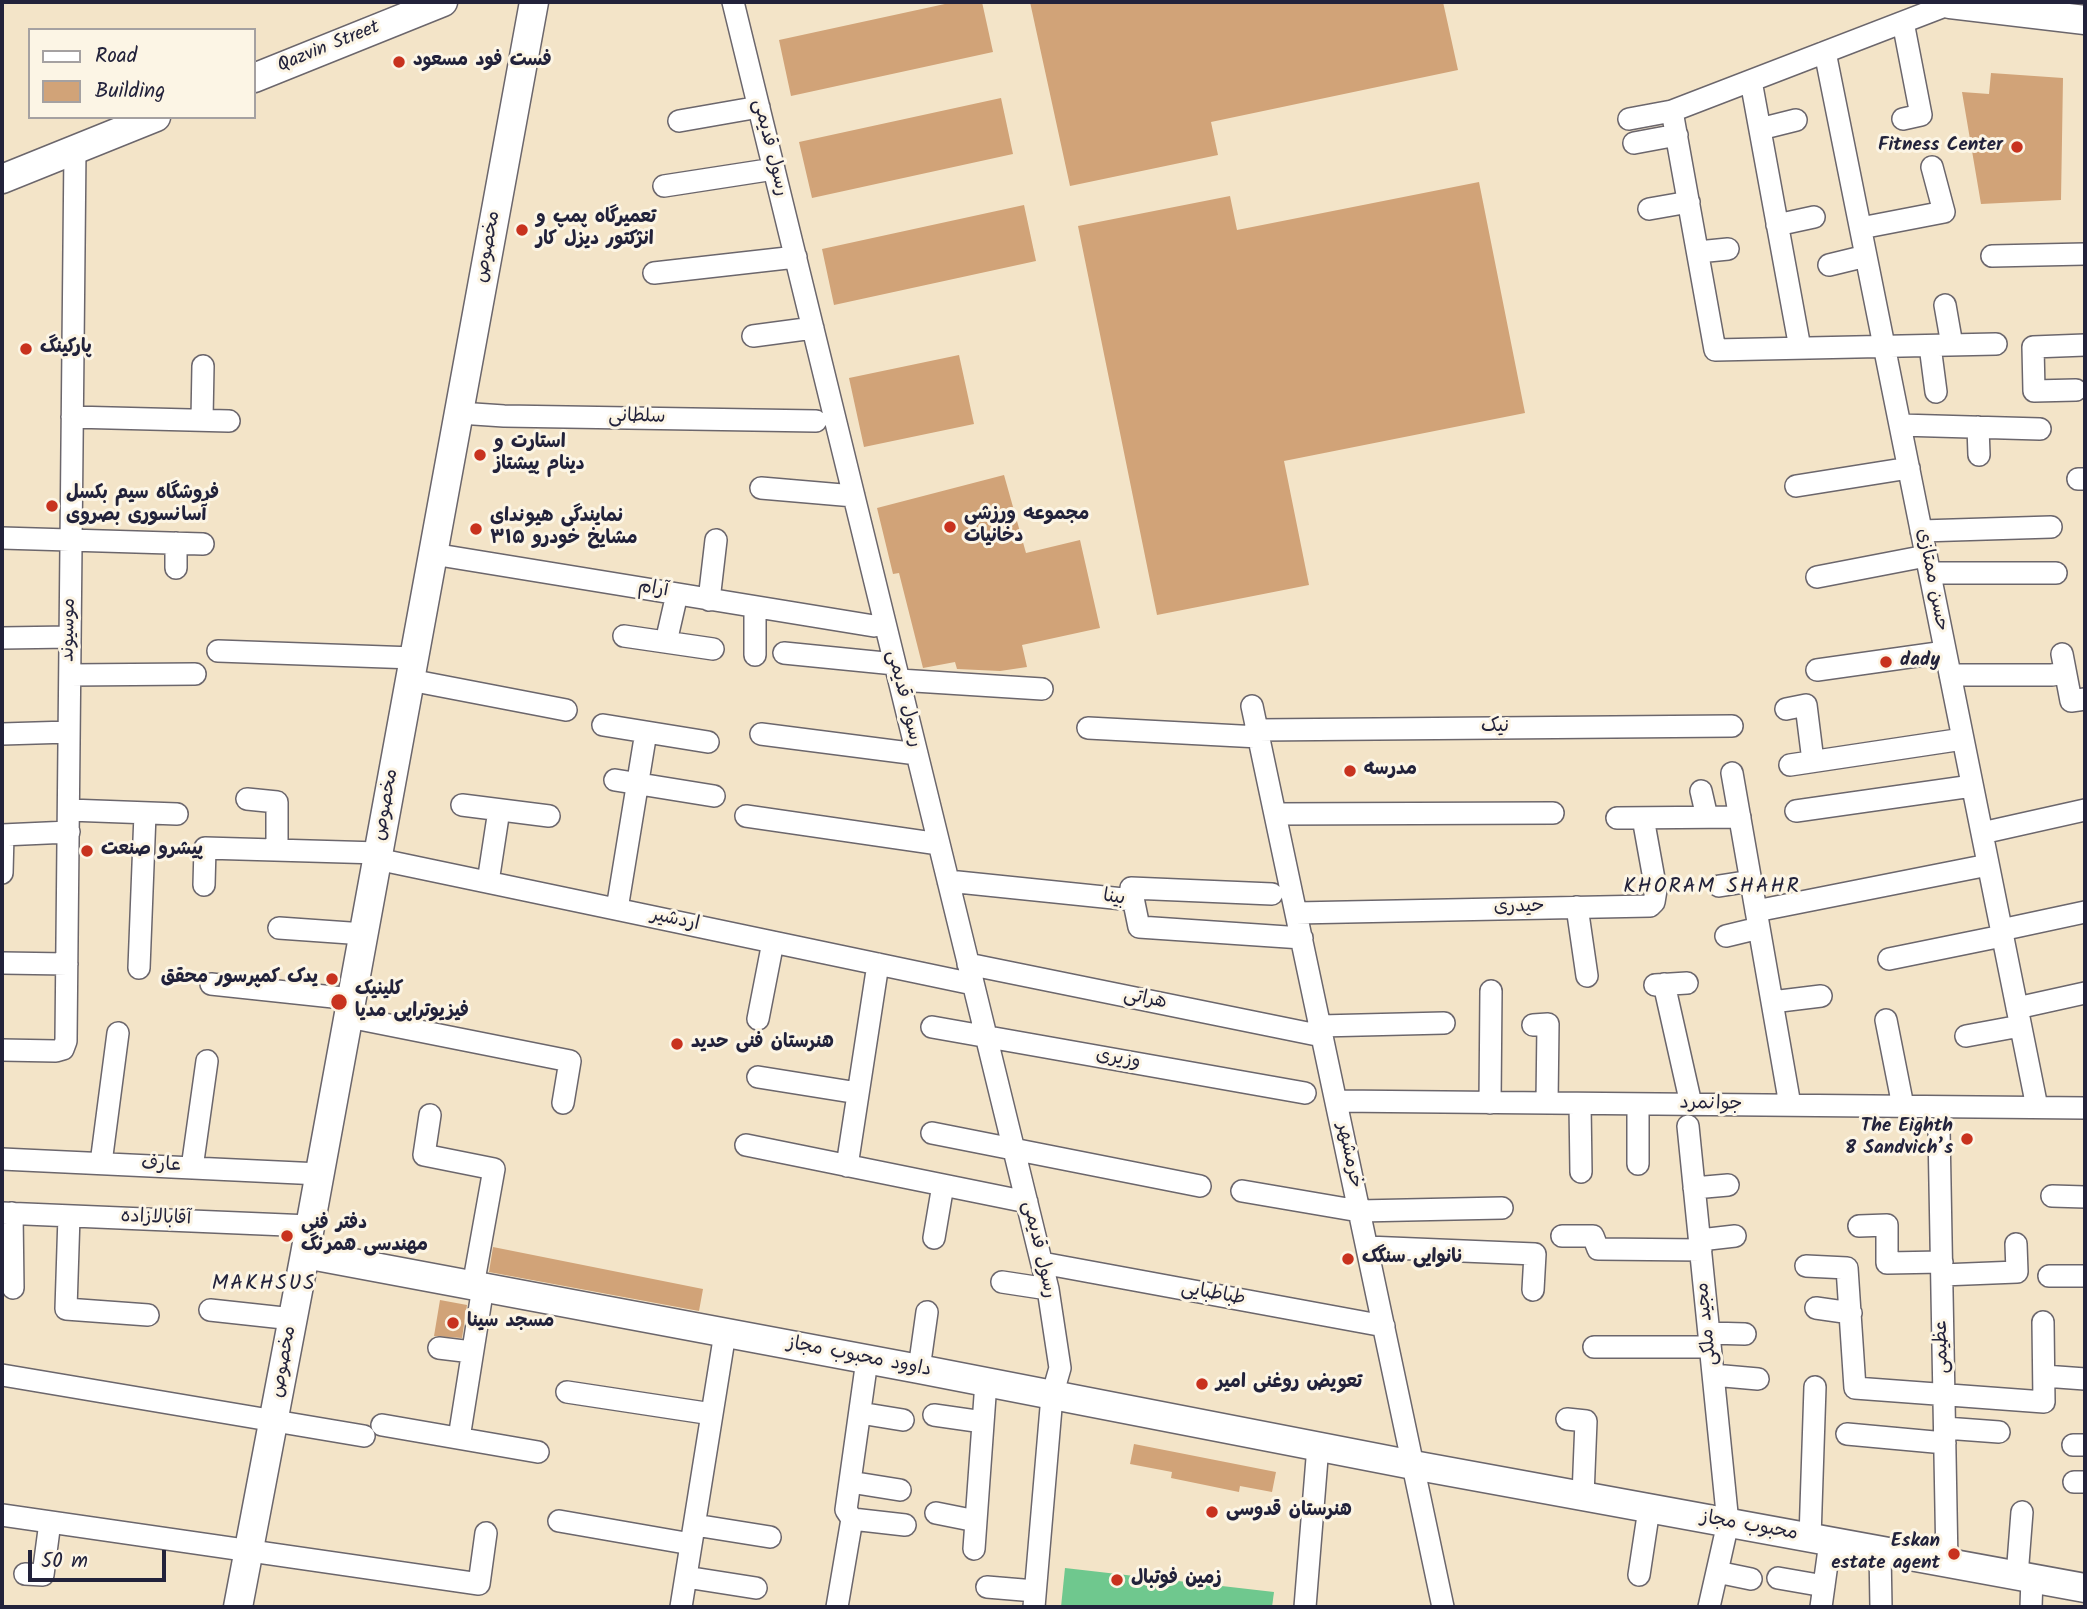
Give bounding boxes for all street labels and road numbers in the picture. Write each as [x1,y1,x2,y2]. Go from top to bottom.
street label: Qazvin Street [275,17,383,79]
street label: رسول قدیمی [746,97,792,199]
street label: مخصوص [471,209,507,285]
street label: سلطانی [608,406,666,430]
street label: حسن ممتازی [1910,527,1952,633]
street label: آرام [636,576,670,604]
street label: موسیوند [58,598,82,662]
street label: رسول قدیمی [880,648,926,750]
street label: نیک [1481,717,1509,739]
street label: مخصوص [369,767,405,843]
street label: بینا [1101,886,1127,912]
street label: حیدری [1493,896,1545,920]
street label: اردشیر [649,905,701,937]
street label: هراتی [1121,985,1169,1015]
street label: وزیری [1094,1045,1142,1075]
street label: جوانمرد [1679,1093,1743,1117]
street label: خرمشهر [1330,1122,1366,1190]
street label: عارف [141,1154,181,1178]
street label: رسول قدیمی [1016,1199,1060,1301]
street label: آقابالازاده [120,1206,192,1232]
street label: طباطبایی [1179,1278,1247,1312]
street label: مجید ملکی [1692,1281,1724,1367]
street label: عظیمی [1931,1320,1955,1374]
street label: مخصوص [267,1324,303,1400]
street label: داوود محبوب مجاز [785,1333,933,1383]
street label: محبوب مجاز [1699,1507,1799,1547]

